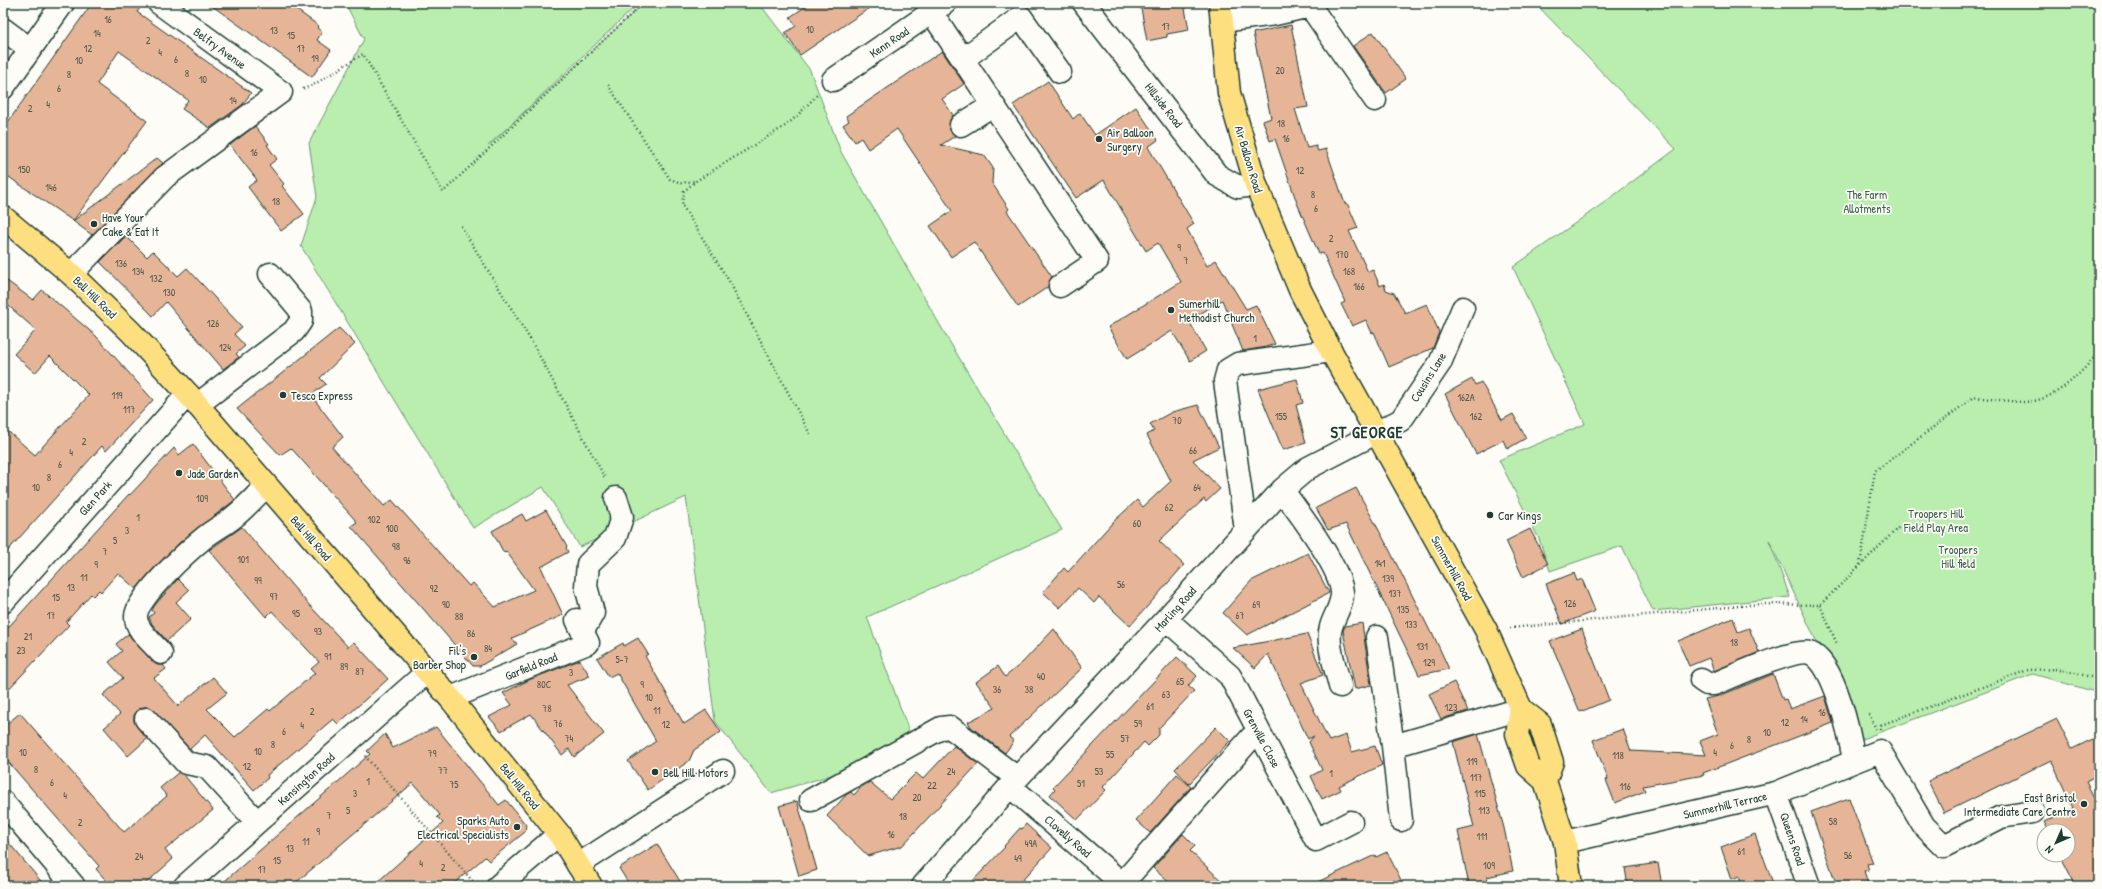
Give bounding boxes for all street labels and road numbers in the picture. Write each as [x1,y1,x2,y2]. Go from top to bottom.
street label: Kenn Road [866,22,912,61]
street label: Belfry Avenue [190,23,250,73]
street label: Hillside Road [1141,79,1187,131]
street label: Air Balloon Road [1231,123,1267,195]
street label: Bell Hill Road [69,272,121,322]
street label: Cousins Lane [1406,349,1450,405]
street label: Glen Park [75,477,115,519]
street label: Bell Hill Road [287,512,336,564]
street label: Summerhill Road [1427,533,1477,604]
street label: Marling Road [1150,582,1200,635]
street label: Garfield Road [502,648,560,684]
street label: Grenville Close [1239,705,1285,771]
street label: Kensington Road [274,749,338,809]
street label: Bell Hill Road [496,759,544,813]
street label: Summerhill Terrace [1681,787,1769,823]
street label: Queens Road [1776,810,1810,868]
street label: Clovelly Road [1041,811,1095,861]

